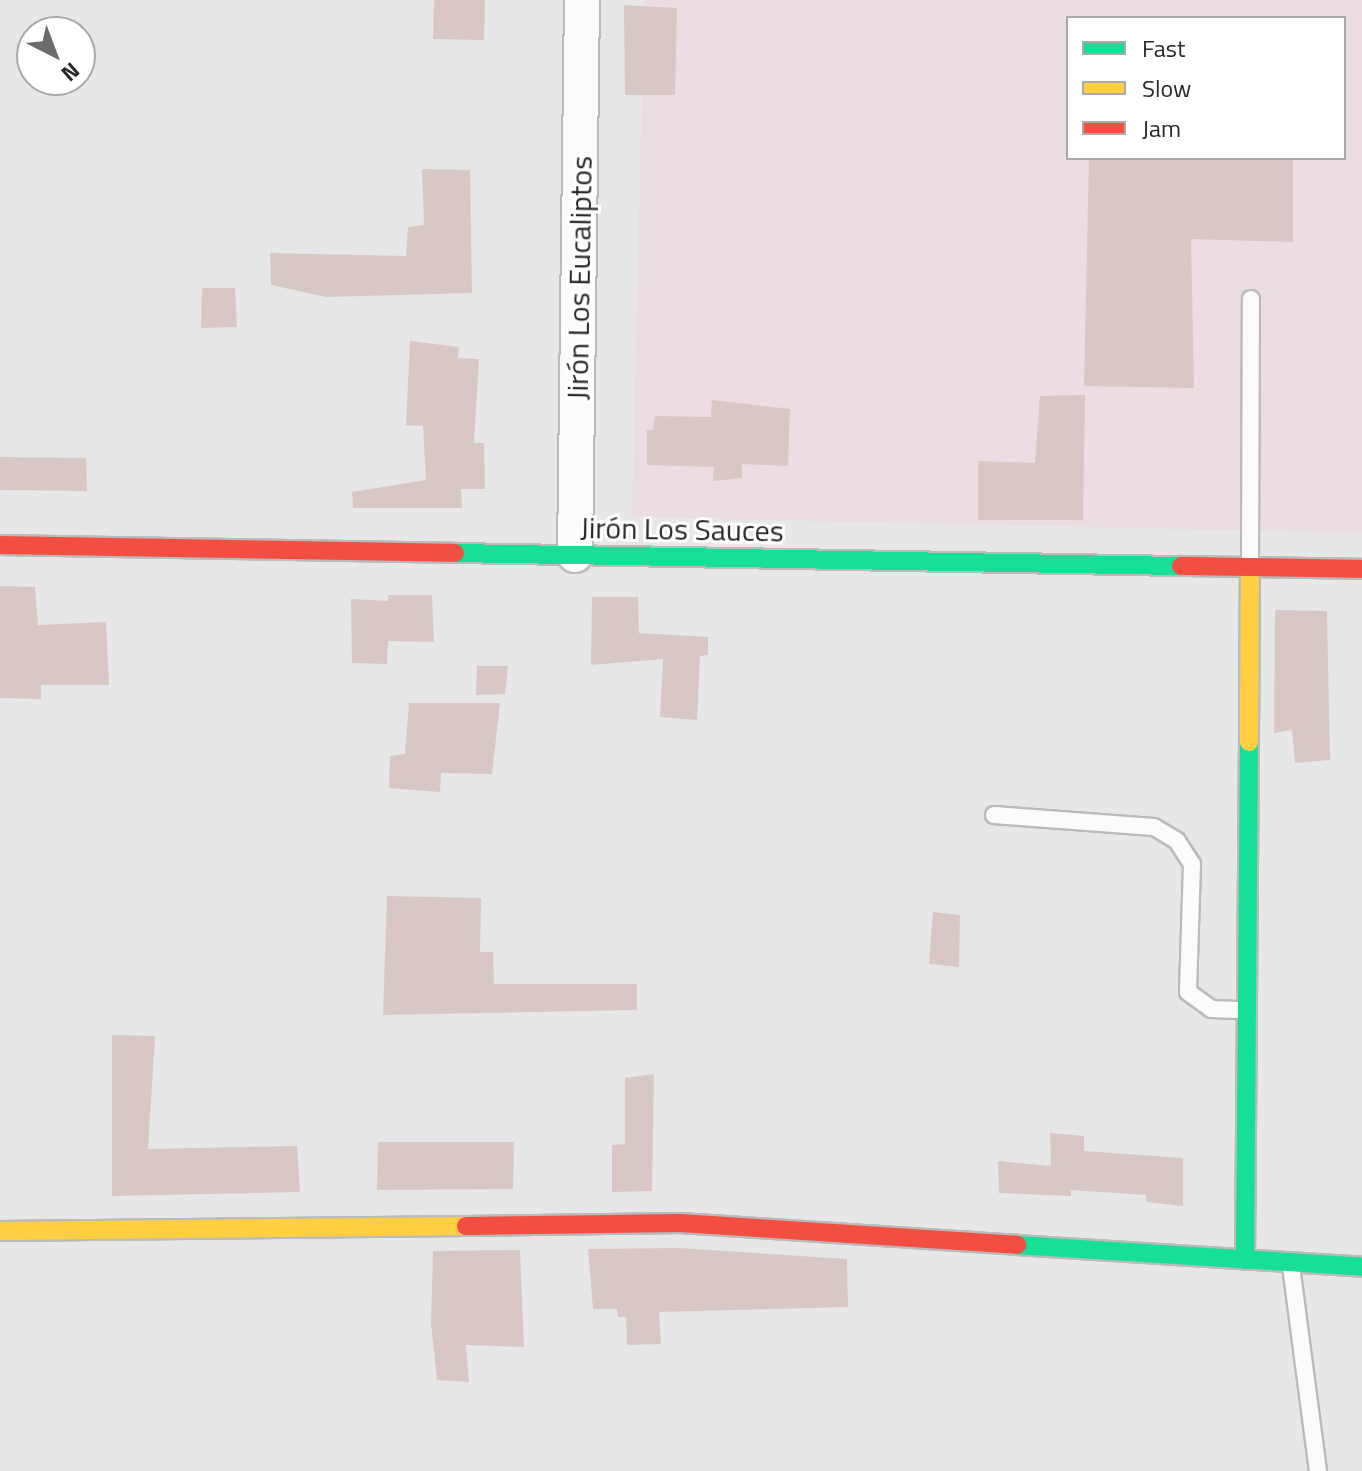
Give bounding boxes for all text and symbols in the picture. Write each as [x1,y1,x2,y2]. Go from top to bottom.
north arrow [16,16,96,96]
legend [1066,16,1346,160]
text: Fast [1142,30,1185,66]
text: N [54,55,88,90]
text: Slow [1142,70,1191,106]
text: Jam [1142,110,1181,146]
street label: Jirón Los Eucaliptos [559,155,599,401]
street label: Jirón Los Sauces [580,509,784,549]

